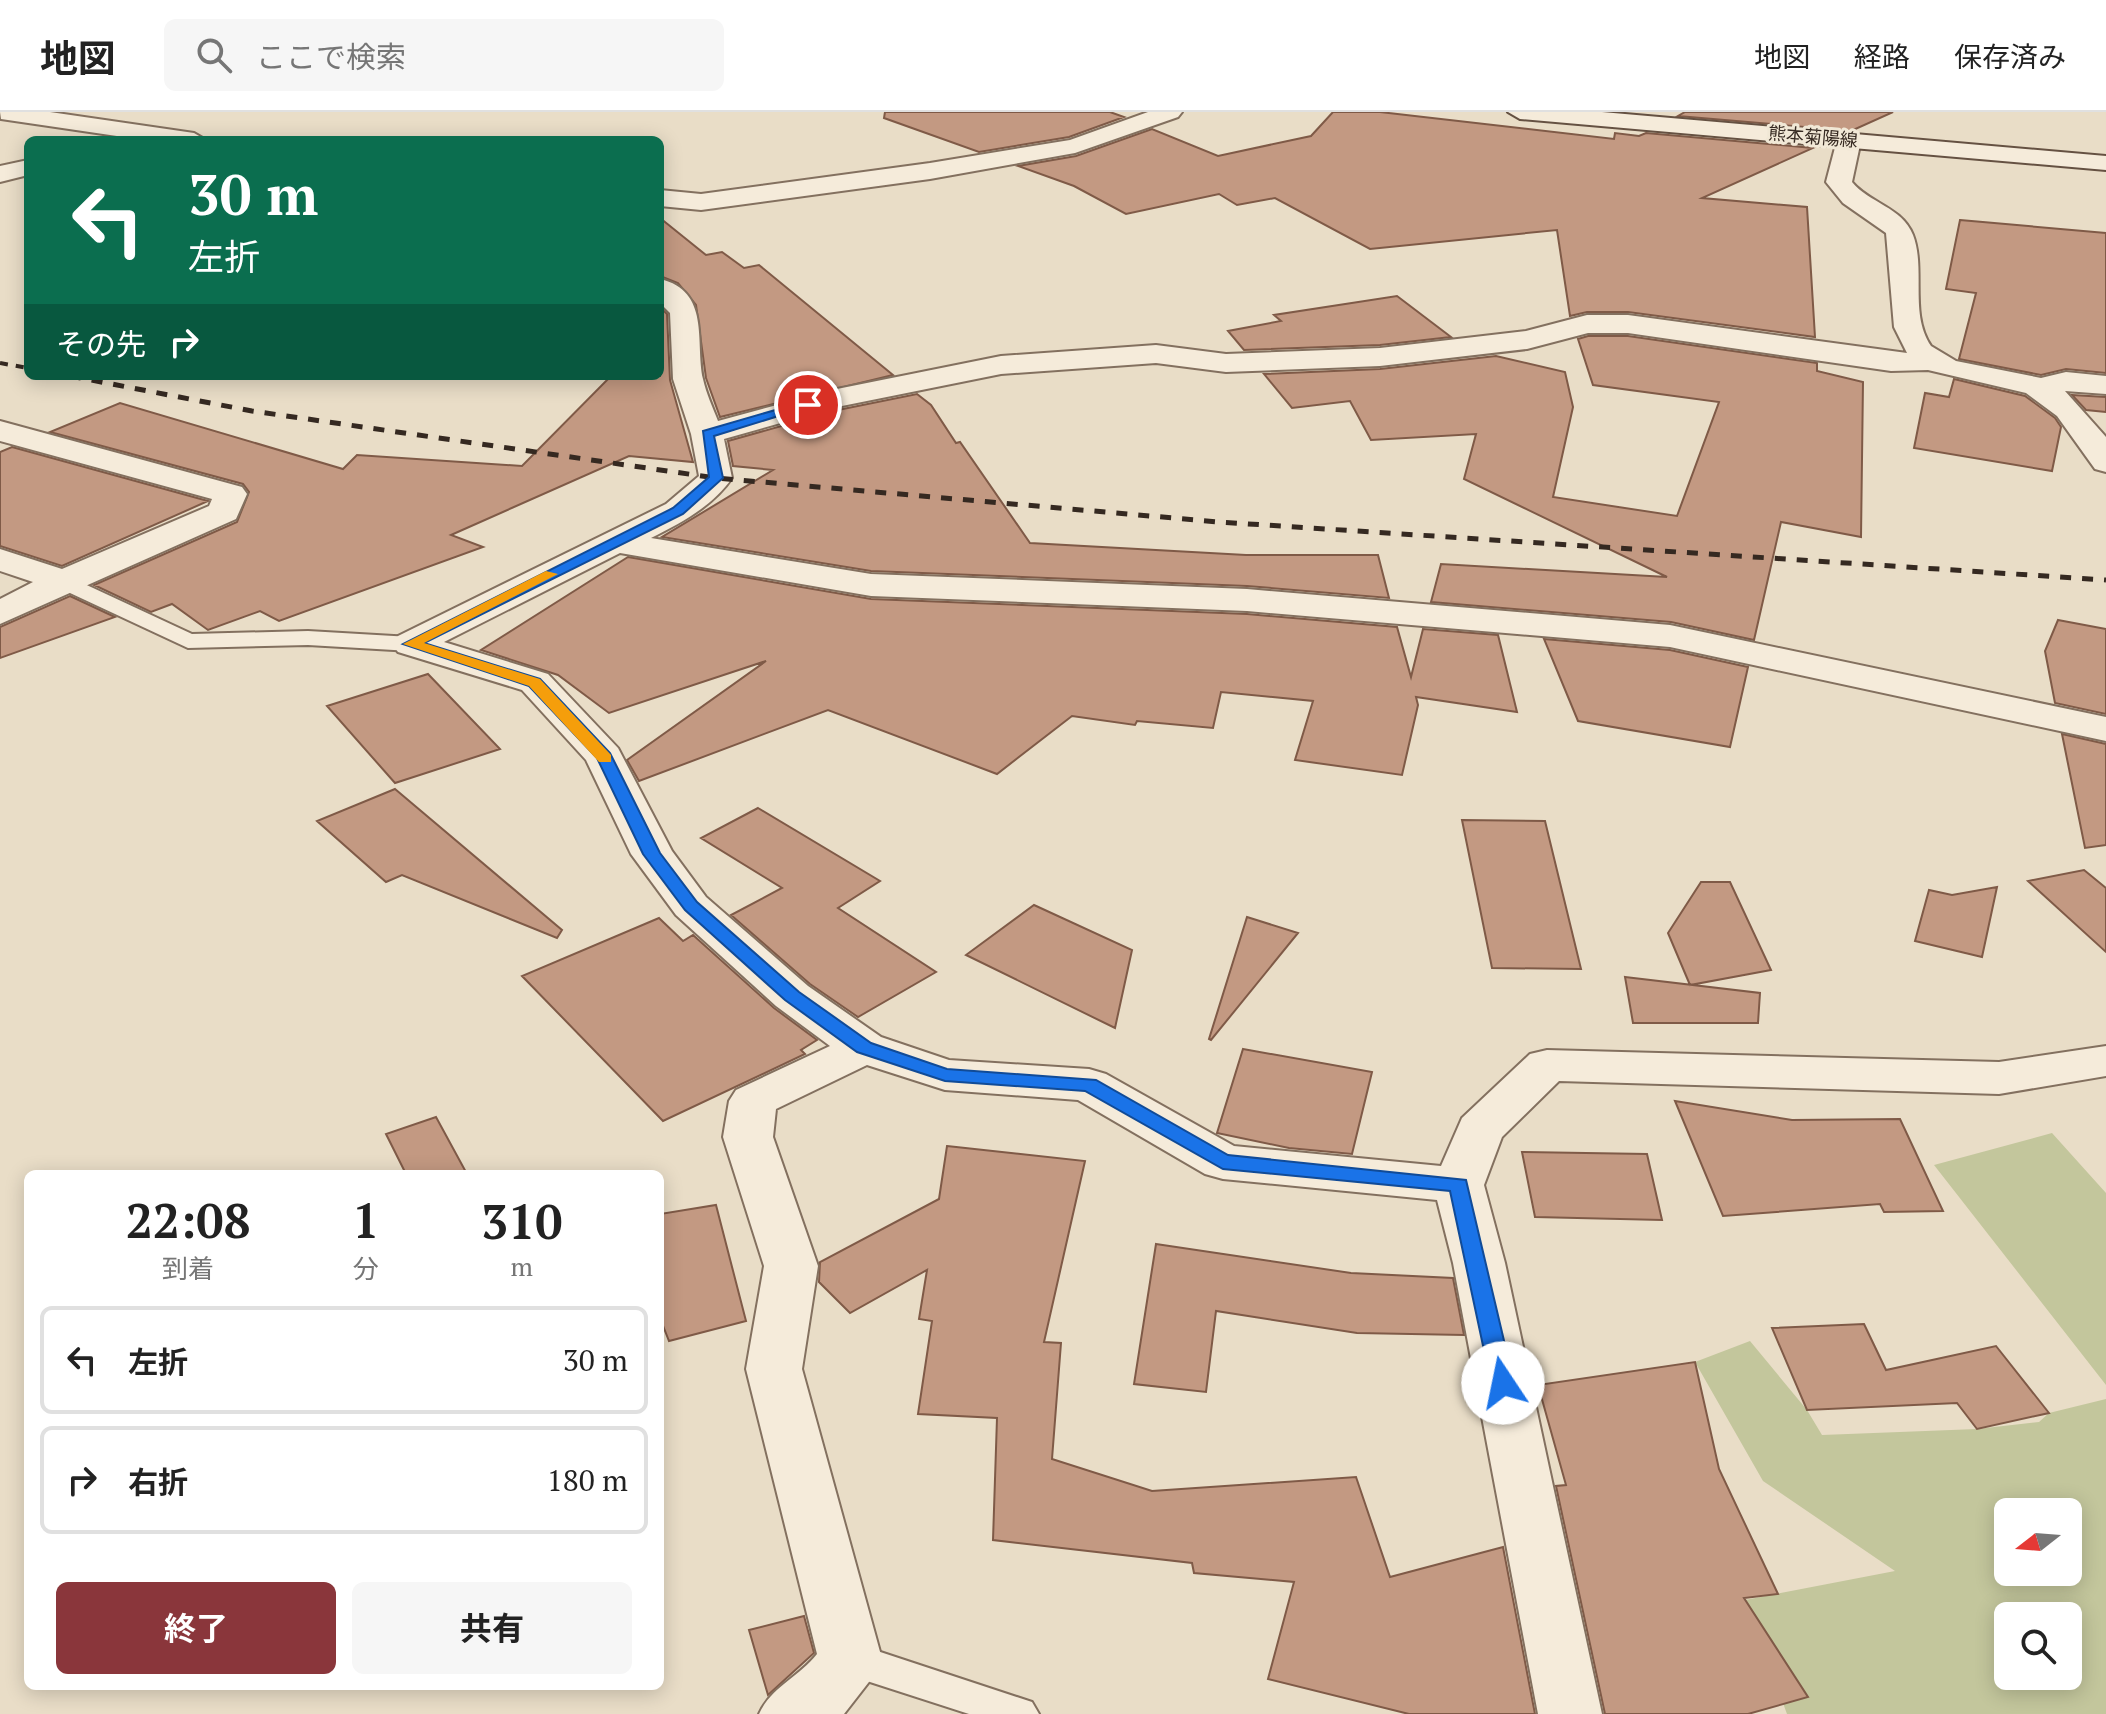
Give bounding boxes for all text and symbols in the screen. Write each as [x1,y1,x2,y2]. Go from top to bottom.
search box [164,19,724,91]
text: 地図 [40,33,116,83]
icon: search [192,33,236,77]
text: ここで検索 [256,37,406,77]
text: 地図 [1754,38,1810,75]
text: 経路 [1854,38,1910,75]
text: 保存済み [1954,38,2066,75]
street label: 熊本菊陽線 [1767,120,1859,152]
text: 30 m [188,157,318,231]
icon: left [56,168,160,272]
text: 左折 [188,233,260,280]
icon: right [162,320,206,364]
text: その先 [56,324,146,364]
pin [774,371,842,439]
icon: arrive [786,383,830,427]
text: 22:08 [126,1188,251,1252]
text: 1 [352,1188,379,1252]
text: 310 [481,1189,562,1253]
text: m [510,1249,533,1283]
text: 到着 [162,1251,214,1285]
text: 分 [353,1251,379,1285]
icon: left [60,1338,104,1382]
text: 30 m [563,1340,628,1380]
position arrow [1461,1341,1545,1425]
text: 左折 [128,1342,188,1382]
icon: right [60,1458,104,1502]
text: 180 m [547,1460,628,1500]
text: 右折 [128,1462,188,1502]
north arrow [1994,1498,2082,1586]
map controls [1994,1498,2082,1690]
button: 終了 [56,1582,336,1674]
button: 共有 [352,1582,632,1674]
button: search [1994,1602,2082,1690]

